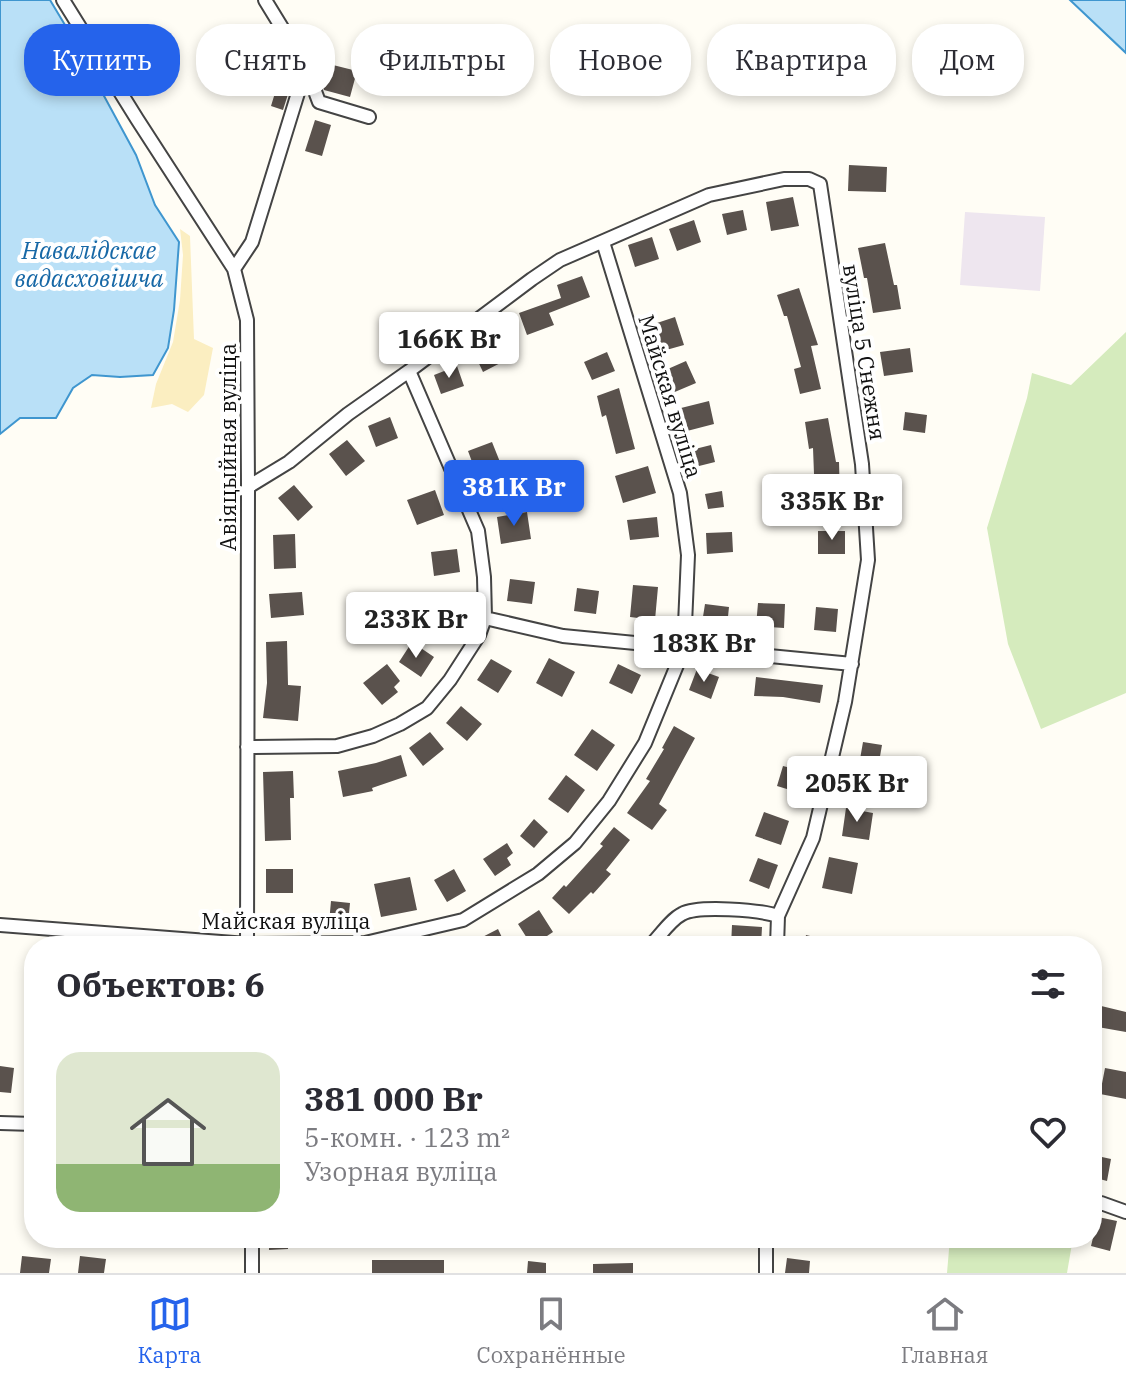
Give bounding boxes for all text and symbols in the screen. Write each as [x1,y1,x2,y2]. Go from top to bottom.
chip: Купить [24,24,180,96]
chip: Снять [196,24,335,96]
chip: Фильтры [351,24,534,96]
chip: Новое [550,24,691,96]
chip: Квартира [707,24,896,96]
chip: Дом [912,24,1024,96]
water label: Навалідскае вадасховішча [15,234,163,294]
street label: вуліца 5 Снежня [837,262,893,442]
street label: Майская вуліца [632,311,710,481]
pin: 166K Br [375,312,523,380]
text: 166K Br [397,321,501,355]
street label: Авіяцыйная вуліца [213,343,242,551]
pin: 381K Br [440,460,588,528]
text: 381K Br [462,469,566,503]
pin: 335K Br [758,474,906,542]
text: 335K Br [780,483,884,517]
pin: 233K Br [342,592,490,660]
text: 233K Br [364,601,468,635]
pin: 183K Br [630,616,778,684]
text: 183K Br [652,625,756,659]
pin: 205K Br [783,756,931,824]
text: 205K Br [805,765,909,799]
street label: Майская вуліца [201,906,371,935]
text: Объектов: 6 [56,962,265,1006]
icon: filters [1026,962,1070,1006]
text: 381 000 Br [304,1076,483,1120]
icon: home [120,1084,216,1180]
icon: heart [1026,1110,1070,1154]
text: 5-комн. · 123 m² [304,1120,510,1154]
text: Узорная вуліца [304,1154,498,1188]
tab: Карта [138,1292,201,1369]
tab: Сохранённые [477,1292,626,1369]
tab: Главная [901,1292,988,1369]

